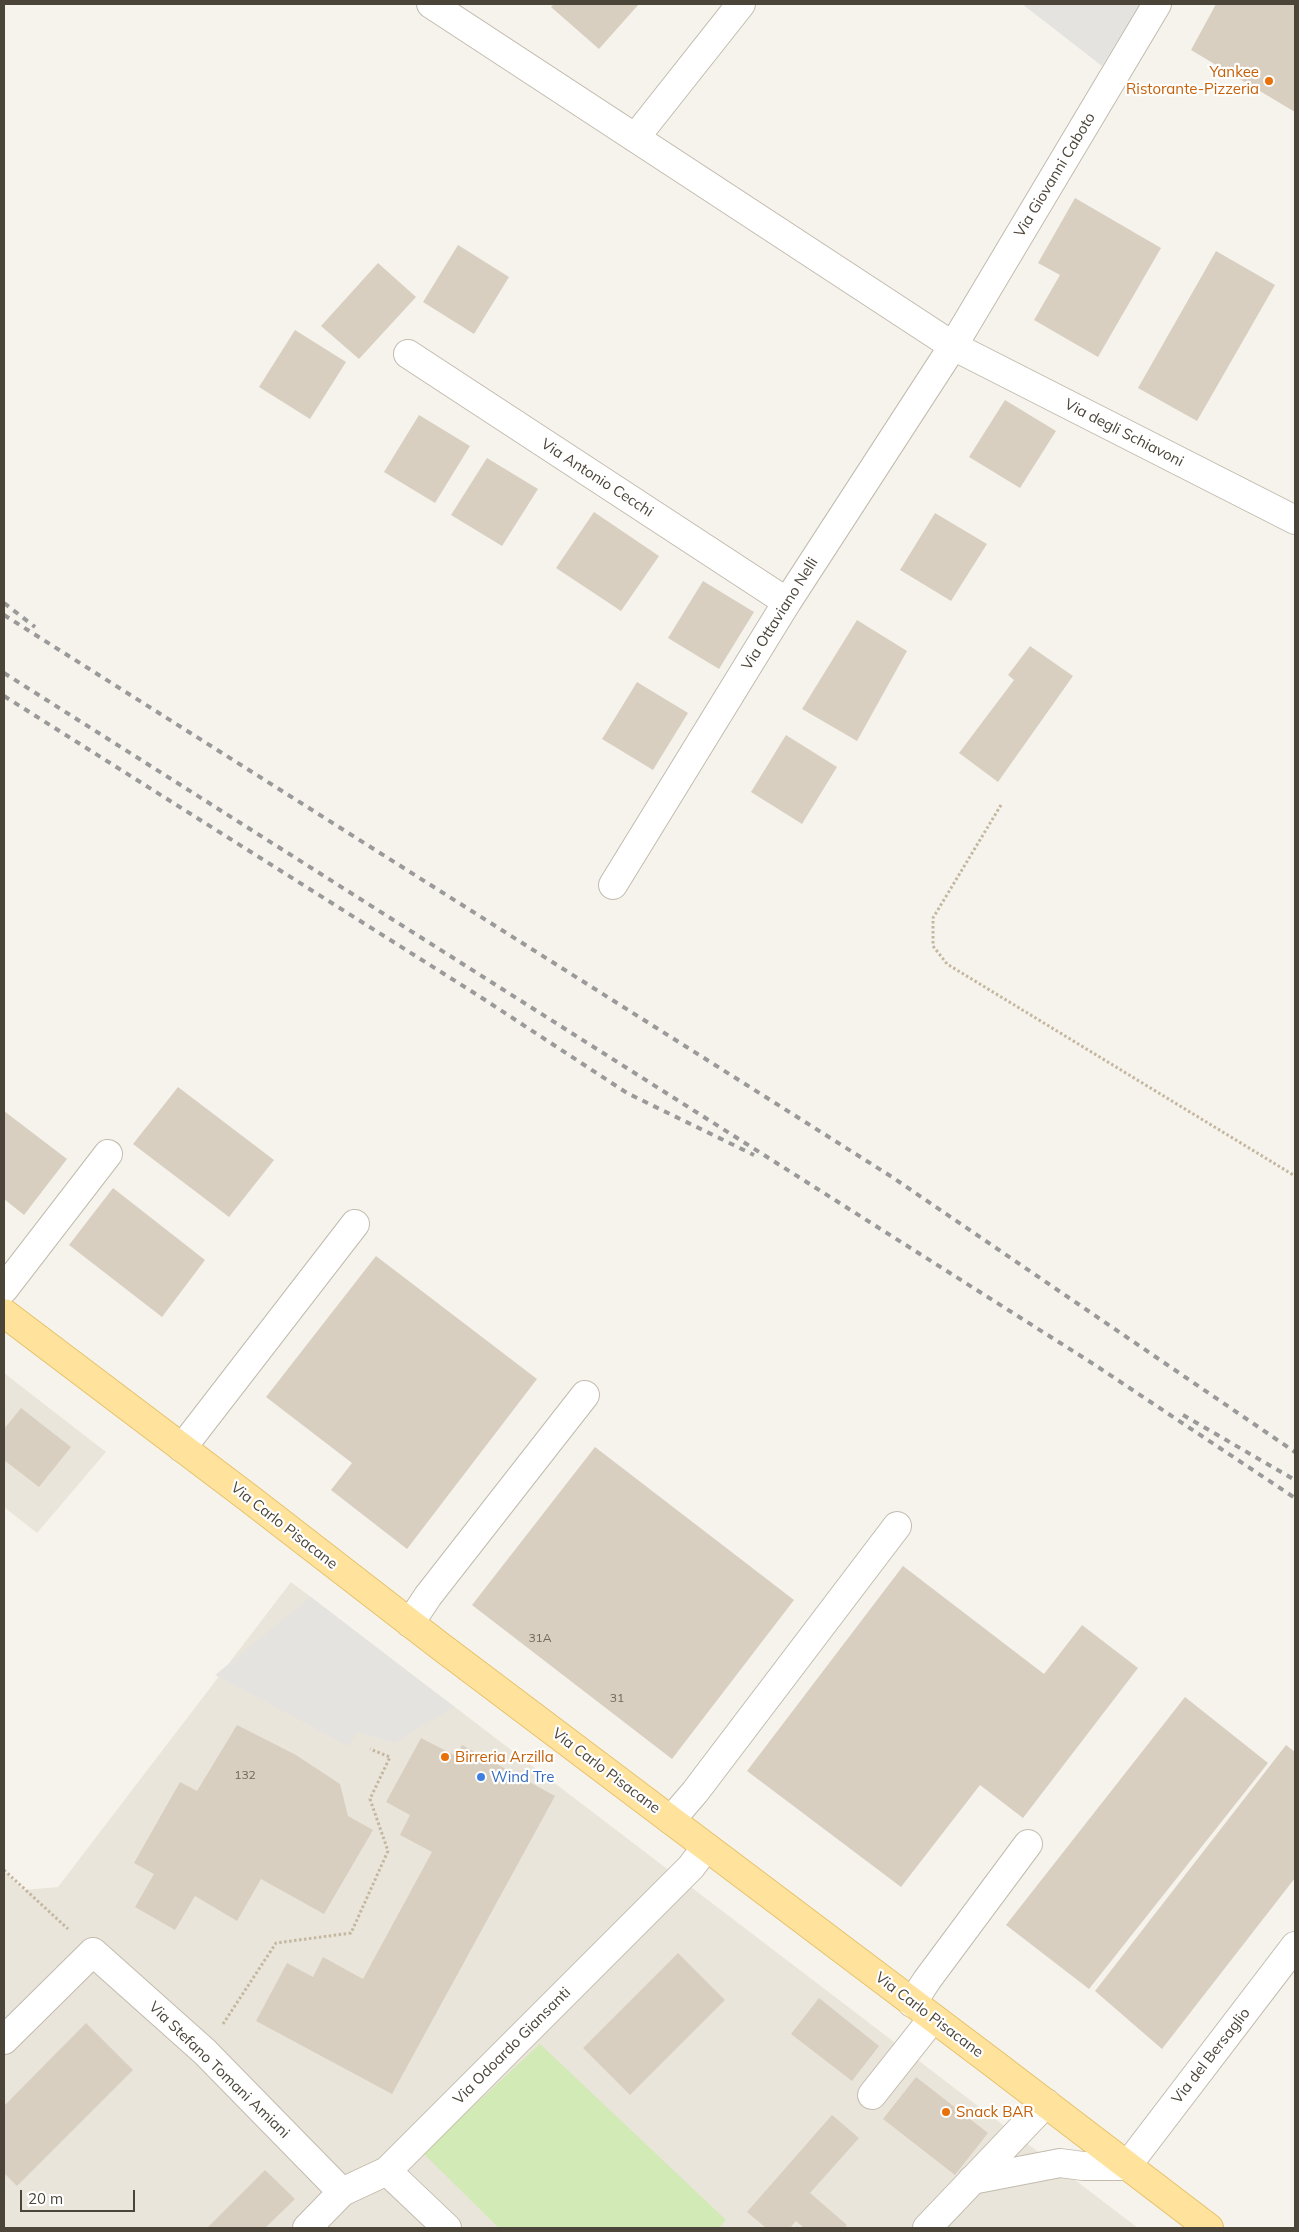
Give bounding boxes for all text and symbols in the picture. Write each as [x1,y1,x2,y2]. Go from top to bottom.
place label: Yankee Ristorante-Pizzeria [1126,63,1259,98]
marker: Yankee Ristorante-Pizzeria [1263,75,1275,87]
street label: Via Giovanni Caboto [1011,109,1099,241]
street label: Via degli Schiavoni [1062,395,1186,471]
street label: Via Antonio Cecchi [537,435,657,521]
street label: Via Ottaviano Nelli [738,554,822,674]
street label: Via Carlo Pisacane [227,1479,341,1573]
house number: 31A [528,1631,552,1645]
house number: 31 [610,1691,624,1705]
street label: Via Carlo Pisacane [548,1725,664,1817]
place label: Birreria Arzilla [455,1748,554,1766]
marker: Birreria Arzilla [439,1751,451,1763]
house number: 132 [234,1768,256,1782]
place label: Wind Tre [491,1768,554,1786]
marker: Wind Tre [475,1771,487,1783]
street label: Via Carlo Pisacane [871,1969,987,2061]
street label: Via Odoardo Giansanti [450,1984,574,2108]
street label: Via Stefano Tomani Amiani [145,1998,293,2142]
street label: Via del Bersaglio [1168,2005,1254,2107]
place label: Snack BAR [956,2103,1034,2121]
marker: Snack BAR [940,2106,952,2118]
scale bar [22,2180,138,2212]
text: 20 m [28,2189,63,2208]

